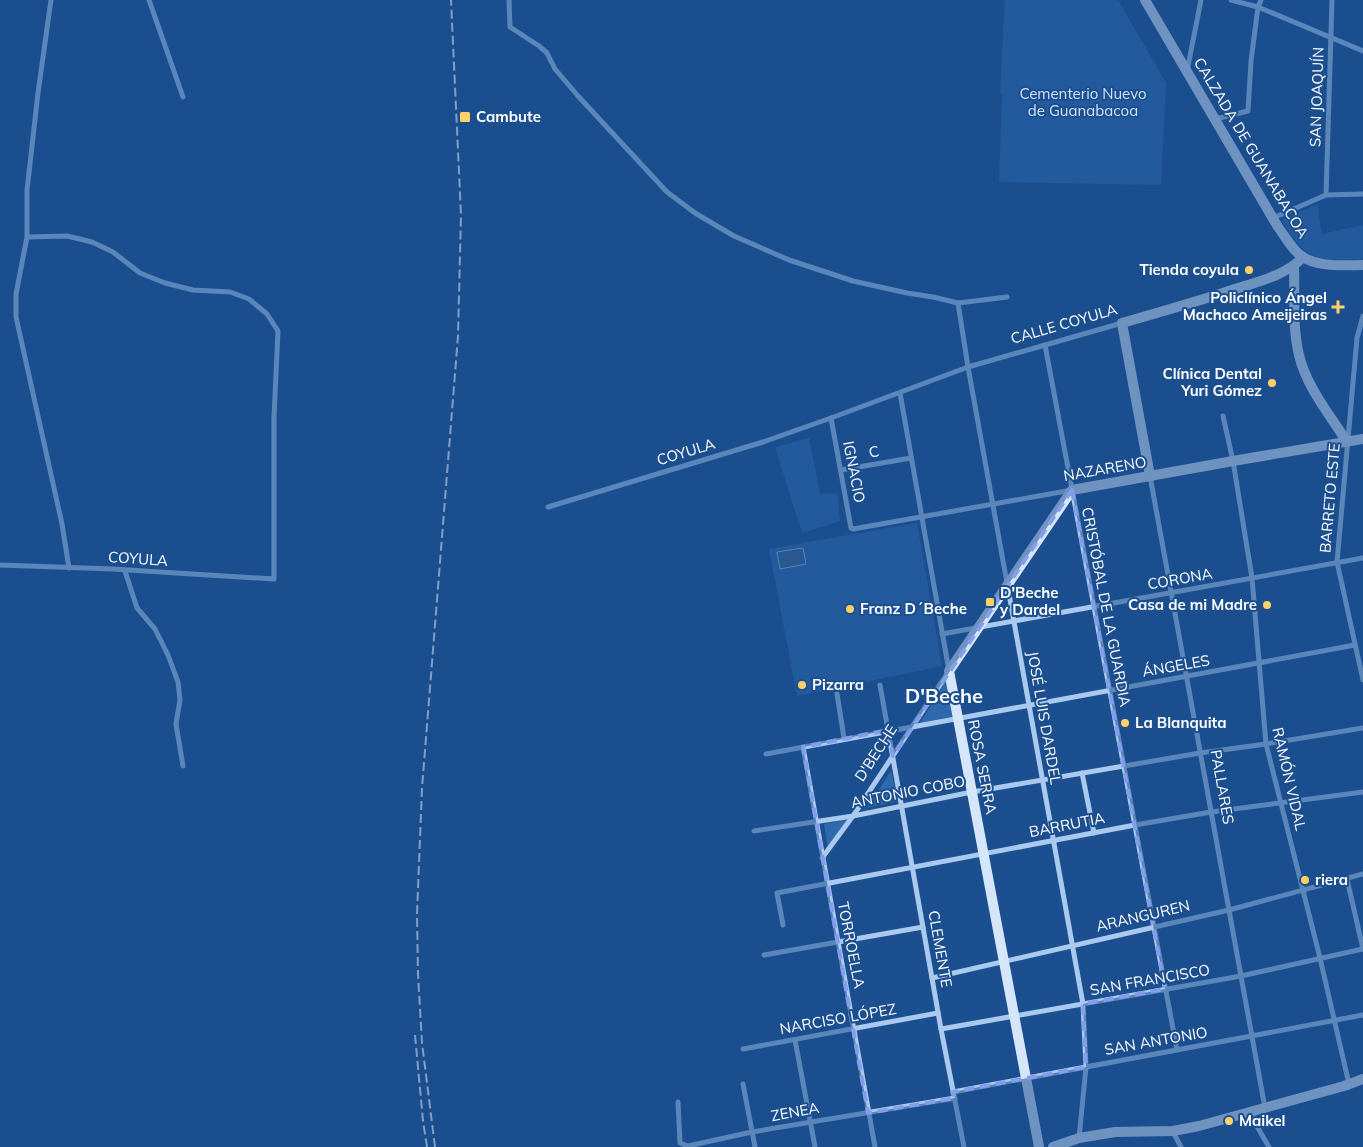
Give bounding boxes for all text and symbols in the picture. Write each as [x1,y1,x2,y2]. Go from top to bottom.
street label: SAN JOAQUÍN [1305,47,1328,147]
street label: CALZADA DE GUANABACOA [1190,54,1313,241]
park label: Cementerio Nuevo de Guanabacoa [1019,84,1147,120]
place label: Cambute [476,107,541,126]
marker: Cambute [458,110,472,124]
place label: Tienda coyula [1139,260,1239,279]
marker: Tienda coyula [1243,264,1255,276]
place label: Policlínico Ángel Machaco Ameijeiras [1183,288,1327,324]
street label: CALLE COYULA [1008,299,1119,348]
marker: Policlínico Ángel Machaco Ameijeiras [1331,300,1345,314]
place label: Clínica Dental Yuri Gómez [1162,364,1262,400]
marker: Clínica Dental Yuri Gómez [1266,377,1278,389]
street label: COYULA [654,434,717,469]
street label: IGNACIO [839,439,870,504]
street label: C [867,441,881,462]
street label: BARRETO ESTE [1315,442,1344,554]
street label: NAZARENO [1062,452,1148,485]
street label: CRISTÓBAL DE LA GUARDIA [1078,505,1135,708]
street label: COYULA [108,547,169,570]
street label: CORONA [1146,563,1214,594]
place label: D'Beche y Dardel [999,583,1060,619]
place label: Casa de mi Madre [1128,595,1257,614]
marker: D'Beche y Dardel [984,596,996,608]
place label: Franz D´Beche [860,599,967,618]
marker: Casa de mi Madre [1261,599,1273,611]
marker: Franz D´Beche [844,603,856,615]
street label: JOSÉ LUIS DARDEL [1023,650,1066,786]
street label: ÁNGELES [1141,650,1211,681]
place label: Pizarra [812,675,864,694]
marker: Pizarra [796,679,808,691]
district label: D'Beche [905,683,983,708]
place label: La Blanquita [1135,713,1227,732]
marker: La Blanquita [1119,717,1131,729]
street label: ROSA SERRA [964,718,1001,816]
street label: D'BECHE [850,721,901,785]
street label: RAMÓN VIDAL [1268,725,1311,832]
street label: PALLARES [1207,748,1238,826]
street label: ANTONIO COBO [849,771,967,812]
street label: BARRUTIA [1027,808,1106,841]
place label: riera [1315,870,1348,889]
marker: riera [1299,874,1311,886]
street label: ARANGUREN [1094,895,1192,936]
street label: TORROELLA [834,900,869,990]
street label: CLEMENTE [924,909,957,989]
street label: SAN FRANCISCO [1089,960,1211,999]
street label: NARCISO LÓPEZ [778,999,898,1038]
street label: SAN ANTONIO [1103,1022,1209,1059]
street label: ZENEA [769,1098,820,1125]
place label: Maikel [1239,1111,1286,1130]
marker: Maikel [1223,1115,1235,1127]

